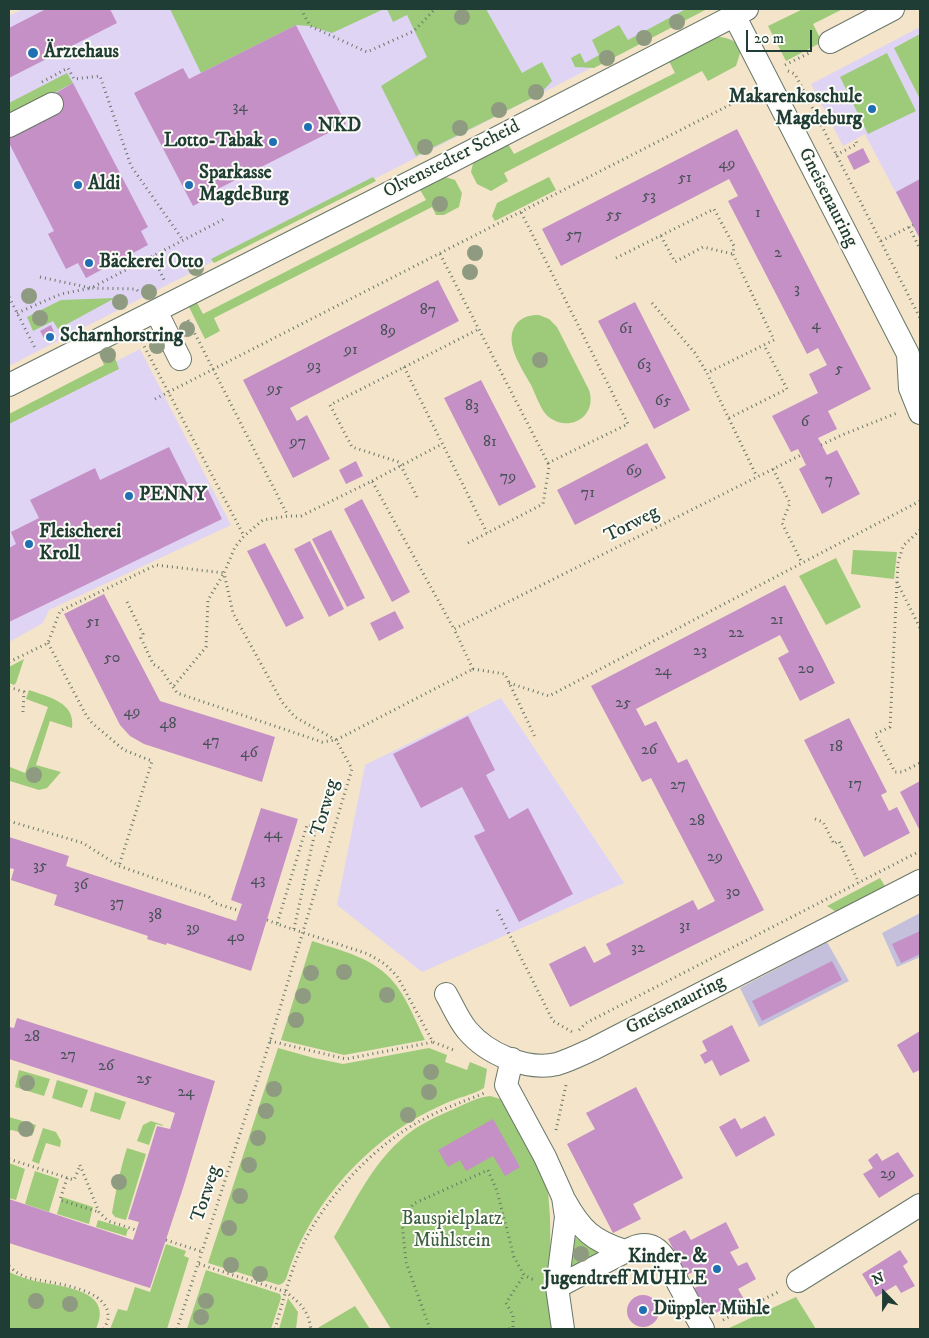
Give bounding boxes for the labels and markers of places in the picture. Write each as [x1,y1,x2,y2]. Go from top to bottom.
place label: Ärztehaus [44,42,119,64]
marker: Ärztehaus [26,46,40,60]
place label: Makarenkoschule Magdeburg [729,87,862,131]
marker: Makarenkoschule Magdeburg [866,103,878,115]
place label: NKD [318,116,361,138]
marker: NKD [302,121,314,133]
place label: Lotto-Tabak [164,131,263,153]
marker: Lotto-Tabak [267,136,279,148]
place label: Sparkasse MagdeBurg [199,163,289,207]
place label: Aldi [88,174,120,196]
marker: Aldi [72,179,84,191]
marker: Sparkasse MagdeBurg [183,179,195,191]
place label: Bäckerei Otto [99,252,203,274]
marker: Bäckerei Otto [83,257,95,269]
place label: Scharnhorstring [60,326,183,348]
marker: Scharnhorstring [44,331,56,343]
place label: PENNY [139,485,207,507]
marker: PENNY [123,490,135,502]
place label: Fleischerei Kroll [39,522,121,566]
marker: Fleischerei Kroll [23,538,35,550]
place label: Kinder- & Jugendtreff MÜHLE [543,1247,707,1291]
marker: Kinder- & Jugendtreff MÜHLE [711,1263,723,1275]
place label: Düppler Mühle [653,1299,770,1321]
marker: Düppler Mühle [637,1304,649,1316]

